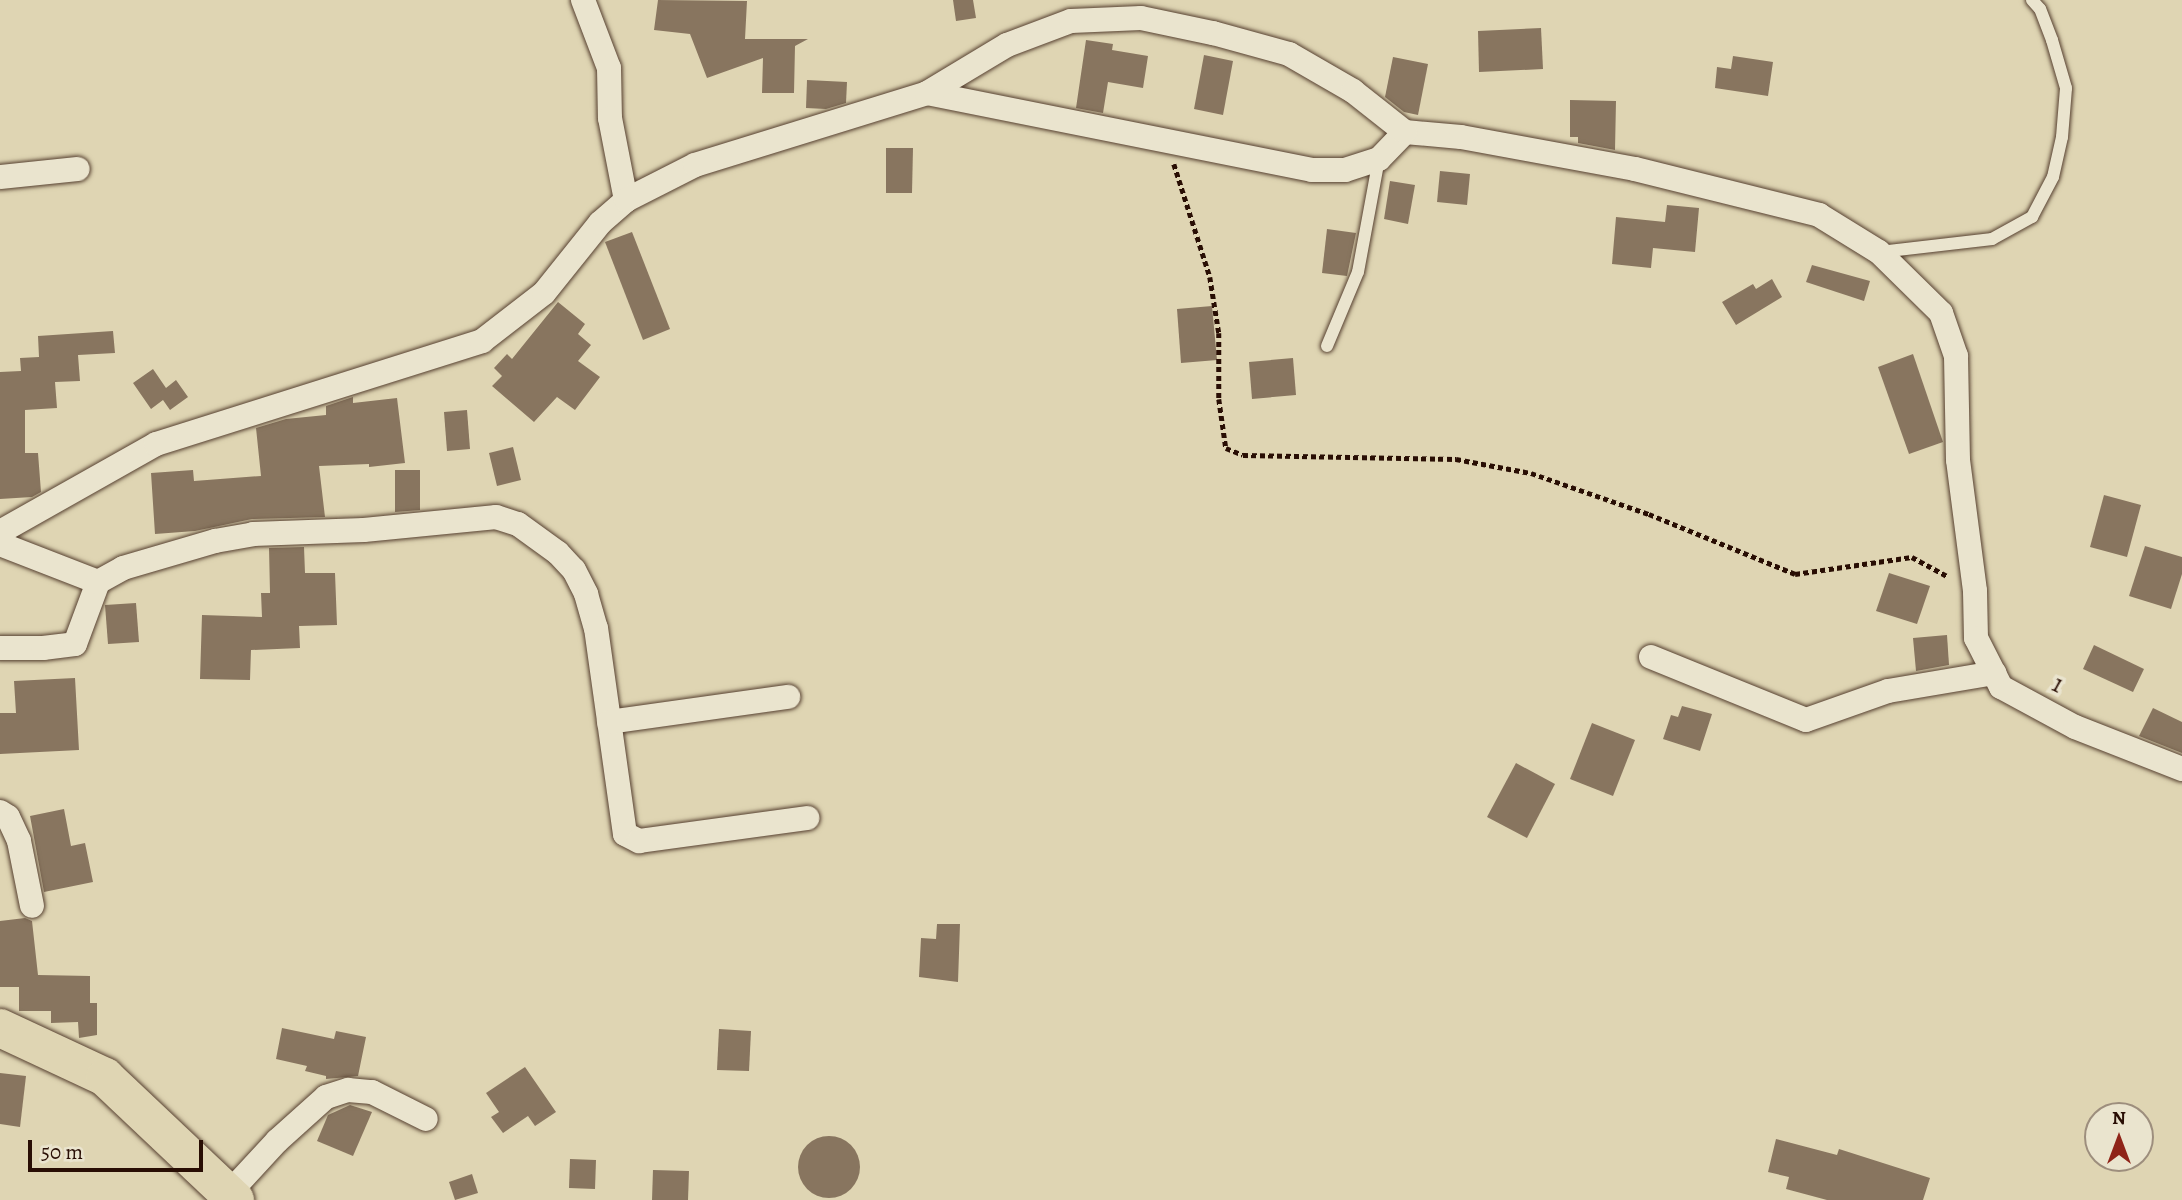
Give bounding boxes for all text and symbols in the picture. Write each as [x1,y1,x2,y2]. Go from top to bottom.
street label: 1 [2047,668,2069,700]
north arrow [2084,1102,2154,1172]
text: N [2112,1105,2126,1131]
scale bar [32,1126,206,1170]
text: 50 m [41,1138,83,1166]

